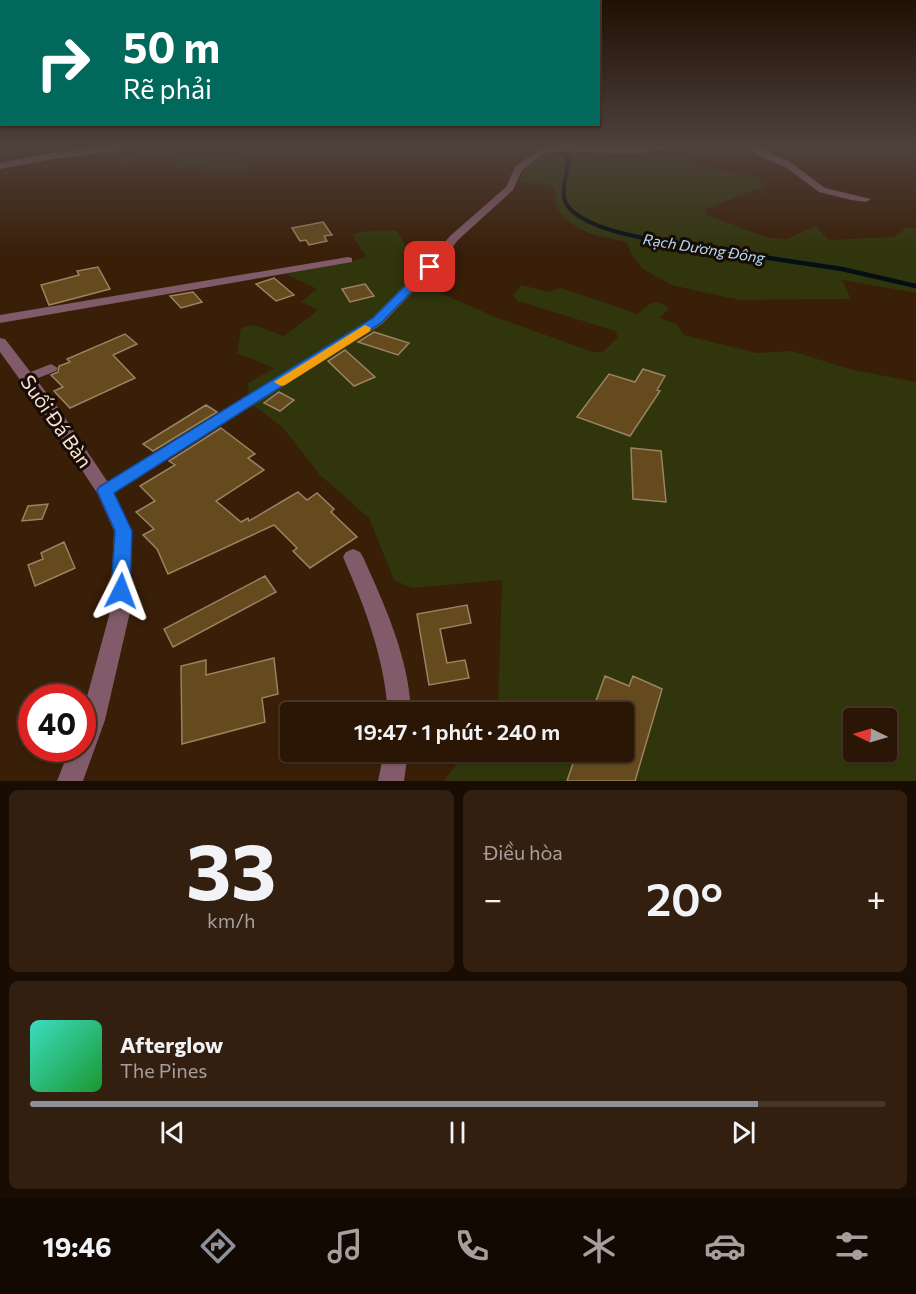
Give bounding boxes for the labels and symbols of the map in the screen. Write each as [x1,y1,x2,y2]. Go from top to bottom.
water label: Rạch Dương Đông [642,229,767,267]
pin [404,241,455,292]
street label: Suối Đá Bàn [16,370,98,472]
position arrow [89,559,153,623]
speed limit sign: 40 [18,684,96,762]
north arrow [843,708,897,762]

